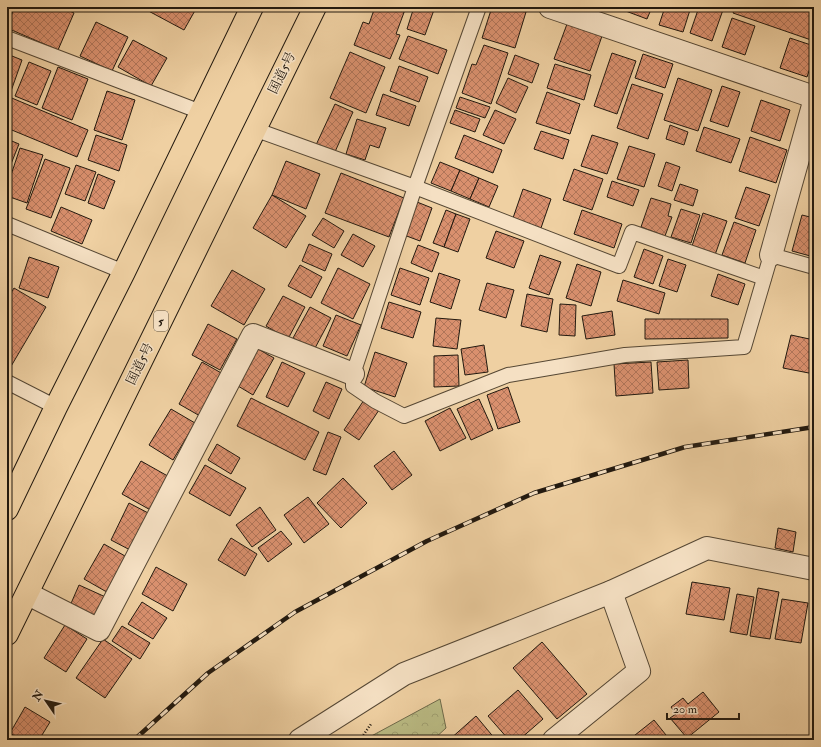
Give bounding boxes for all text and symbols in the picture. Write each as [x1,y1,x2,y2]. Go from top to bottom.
street label: 国道5号 [265,49,299,97]
road number: 5 [154,311,168,331]
street label: 国道5号 [123,340,157,388]
north arrow [26,681,66,721]
text: N [29,687,47,704]
scale bar [667,695,739,721]
text: 20 m [673,702,698,717]

